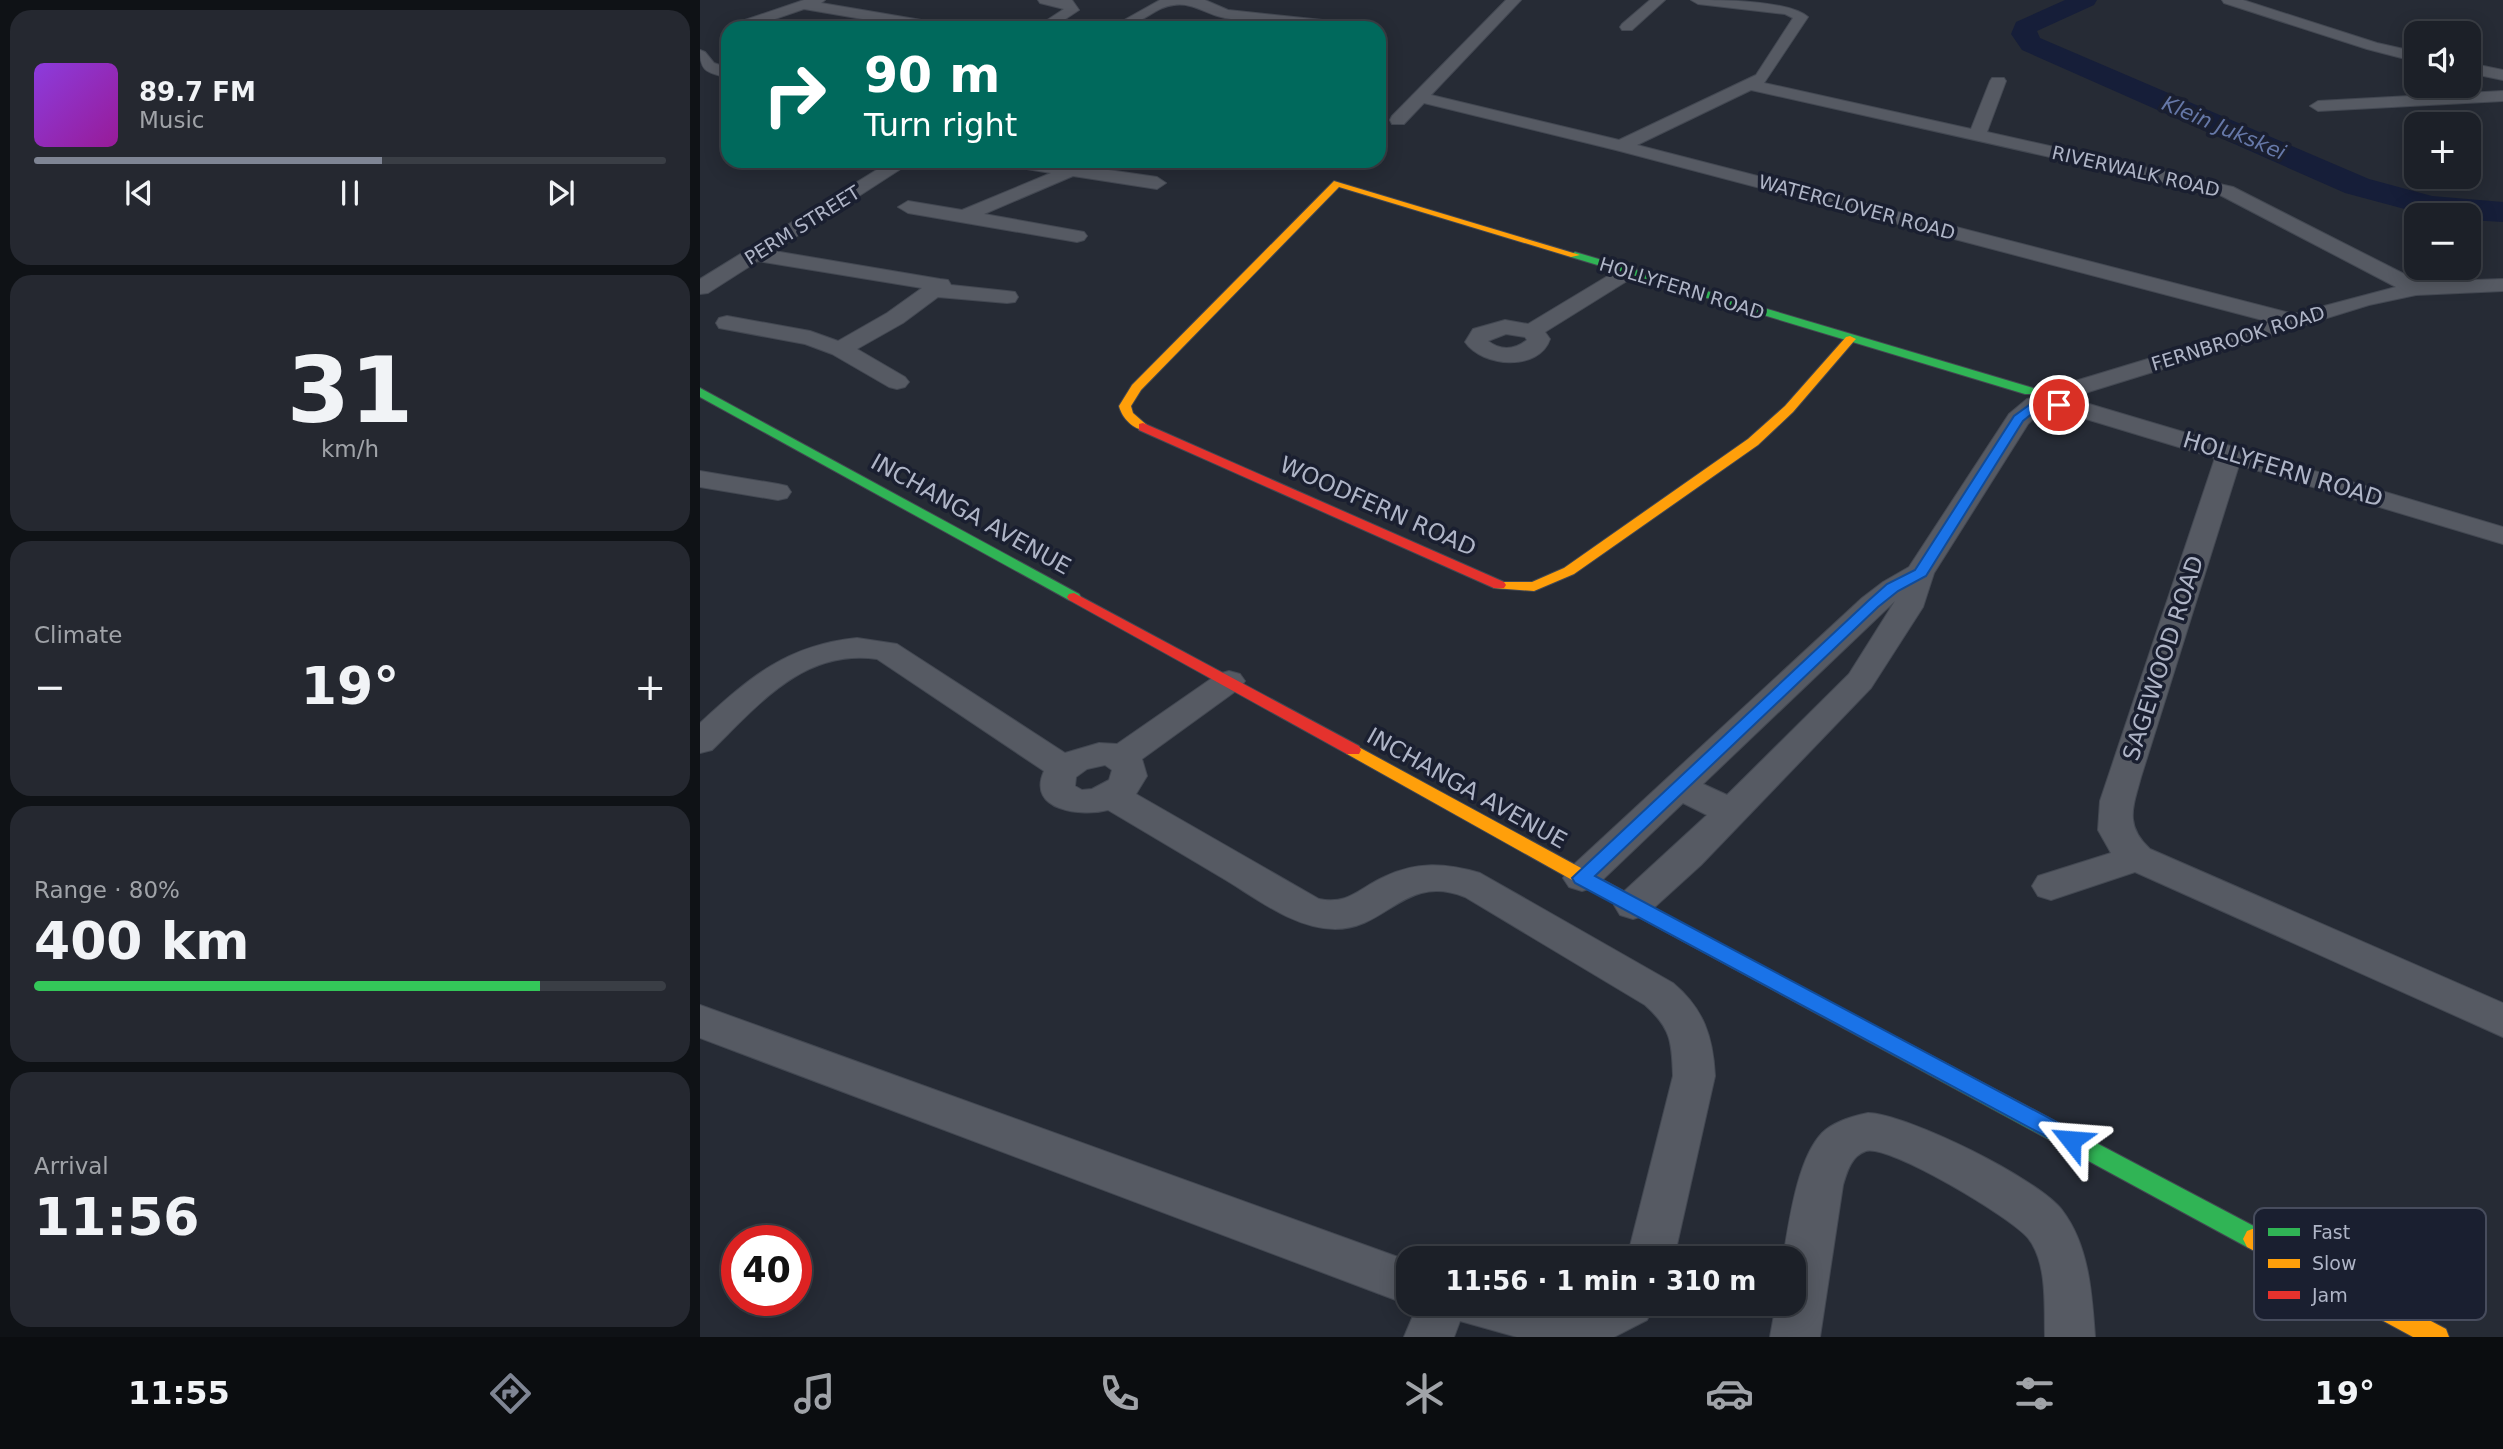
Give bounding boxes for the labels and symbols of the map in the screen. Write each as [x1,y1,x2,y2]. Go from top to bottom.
water label: Klein Jukskei [2159,91,2290,165]
street label: RIVERWALK ROAD [2050,141,2222,201]
street label: WATERCLOVER ROAD [1756,170,1958,244]
street label: PERM STREET [740,181,864,269]
street label: HOLLYFERN ROAD [1597,252,1767,324]
street label: FERNBROOK ROAD [2148,301,2328,375]
pin [2029,375,2089,435]
street label: HOLLYFERN ROAD [2180,426,2386,512]
street label: INCHANGA AVENUE [867,448,1075,580]
street label: WOODFERN ROAD [1276,451,1480,561]
street label: SAGEWOOD ROAD [2118,552,2208,764]
street label: INCHANGA AVENUE [1363,722,1571,854]
position arrow [2034,1103,2108,1177]
legend [2254,1208,2486,1320]
text: Fast [2312,1221,2350,1243]
speed limit sign: 40 [721,1225,812,1316]
text: Slow [2312,1252,2357,1274]
text: Jam [2311,1284,2348,1306]

